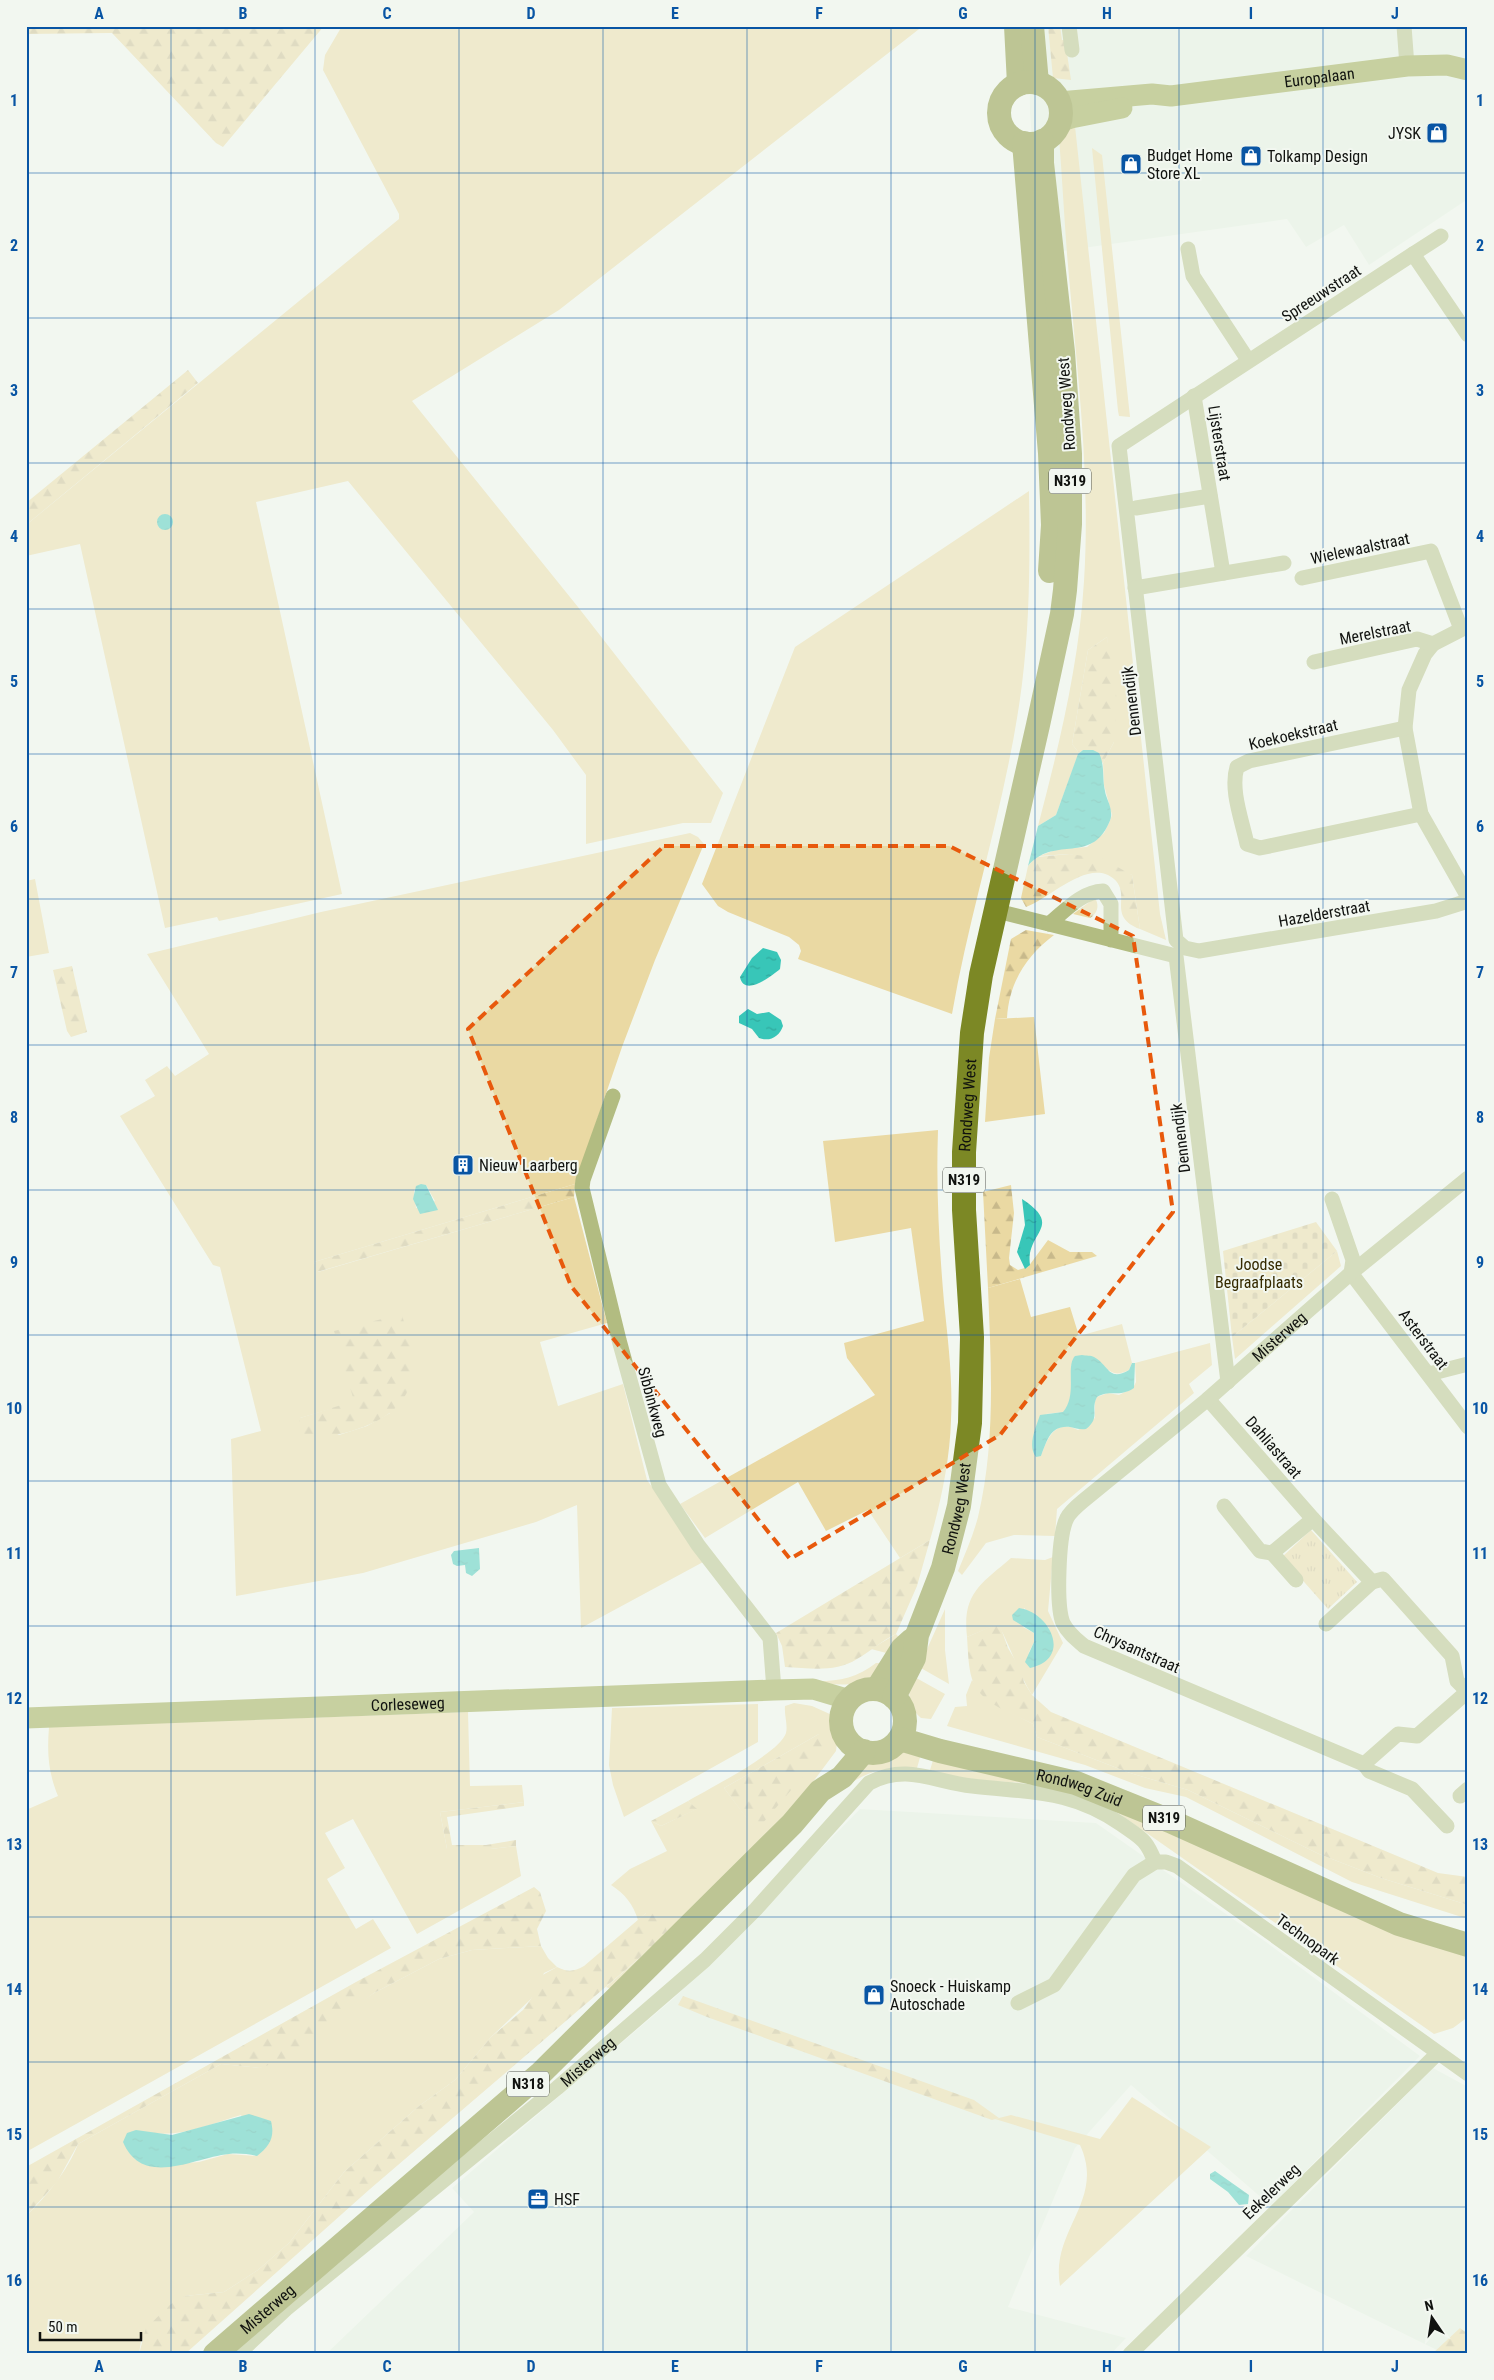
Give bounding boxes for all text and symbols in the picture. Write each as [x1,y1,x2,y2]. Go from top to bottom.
text: A [94,4,104,23]
text: B [239,4,248,23]
text: C [382,4,392,23]
text: D [526,4,536,23]
text: E [671,4,679,23]
text: F [815,4,823,23]
text: G [958,4,968,23]
text: H [1102,4,1112,23]
text: I [1249,4,1253,23]
text: J [1391,4,1399,23]
street label: Europalaan [1283,64,1356,92]
text: 1 [10,91,18,110]
text: 1 [1476,91,1484,110]
shop icon: JYSK [1425,121,1449,145]
place label: JYSK [1388,124,1421,143]
shop icon: Tolkamp Design [1239,144,1263,168]
place label: Budget Home Store XL [1147,146,1233,183]
place label: Tolkamp Design [1267,147,1368,166]
shop icon: Budget Home Store XL [1119,152,1143,176]
text: 2 [10,236,18,255]
text: 2 [1476,236,1484,255]
street label: Spreeuwstraat [1278,261,1365,326]
street label: Rondweg West [1054,357,1079,451]
text: 3 [10,381,18,400]
text: 3 [1476,381,1484,400]
street label: Lijsterstraat [1204,404,1235,482]
road number: N319 [1049,468,1091,494]
text: 4 [10,527,18,546]
text: 4 [1476,527,1484,546]
street label: Wielewaalstraat [1309,529,1412,568]
street label: Merelstraat [1338,616,1413,649]
street label: Dennendijk [1118,664,1145,737]
text: 5 [10,672,18,691]
text: 5 [1476,672,1484,691]
street label: Koekoekstraat [1247,715,1340,754]
text: 6 [10,817,18,836]
text: 6 [1476,817,1484,836]
street label: Hazelderstraat [1277,896,1372,931]
text: 7 [10,963,18,982]
text: 7 [1476,963,1484,982]
street label: Rondweg West [955,1058,980,1152]
street label: Dennendijk [1167,1101,1194,1174]
text: 8 [10,1108,18,1127]
text: 8 [1476,1108,1484,1127]
building icon: Nieuw Laarberg [451,1153,475,1177]
place label: Nieuw Laarberg [479,1156,578,1175]
road number: N319 [943,1168,985,1192]
text: 9 [10,1253,18,1272]
text: 9 [1476,1253,1484,1272]
park label: Joodse Begraafplaats [1215,1255,1303,1292]
street label: Asterstraat [1395,1306,1452,1373]
street label: Misterweg [1248,1308,1310,1366]
street label: Sibbinkweg [634,1365,671,1439]
text: 10 [6,1399,22,1418]
text: 10 [1472,1399,1488,1418]
street label: Dahliastraat [1241,1412,1306,1483]
street label: Rondweg West [938,1461,975,1556]
text: 11 [6,1544,22,1563]
text: 11 [1472,1544,1488,1563]
street label: Chrysantstraat [1091,1622,1183,1677]
text: 12 [6,1689,22,1708]
text: 12 [1472,1689,1488,1708]
street label: Corleseweg [371,1693,445,1715]
street label: Rondweg Zuid [1035,1765,1125,1811]
road number: N319 [1143,1806,1185,1830]
text: 13 [6,1835,22,1854]
text: 13 [1472,1835,1488,1854]
street label: Technopark [1272,1910,1344,1969]
place label: Snoeck - Huiskamp Autoschade [890,1977,1011,2014]
text: 14 [6,1980,22,1999]
text: 14 [1472,1980,1488,1999]
shop icon: Snoeck - Huiskamp Autoschade [862,1983,886,2007]
street label: Misterweg [557,2033,619,2091]
road number: N318 [507,2072,549,2096]
text: 15 [6,2125,22,2144]
text: 15 [1472,2125,1488,2144]
street label: Eekelerweg [1239,2160,1304,2223]
office icon: HSF [526,2187,550,2211]
place label: HSF [554,2190,580,2209]
text: 16 [6,2271,22,2290]
text: 16 [1472,2271,1488,2290]
street label: Misterweg [236,2281,299,2338]
north arrow [1406,2292,1456,2342]
text: N [1423,2297,1435,2314]
scale bar [40,2310,141,2342]
text: 50 m [48,2318,78,2336]
text: A [94,2357,104,2376]
text: B [239,2357,248,2376]
text: C [382,2357,392,2376]
text: D [526,2357,536,2376]
text: E [671,2357,679,2376]
text: F [815,2357,823,2376]
text: G [958,2357,968,2376]
text: H [1102,2357,1112,2376]
text: I [1249,2357,1253,2376]
text: J [1391,2357,1399,2376]

